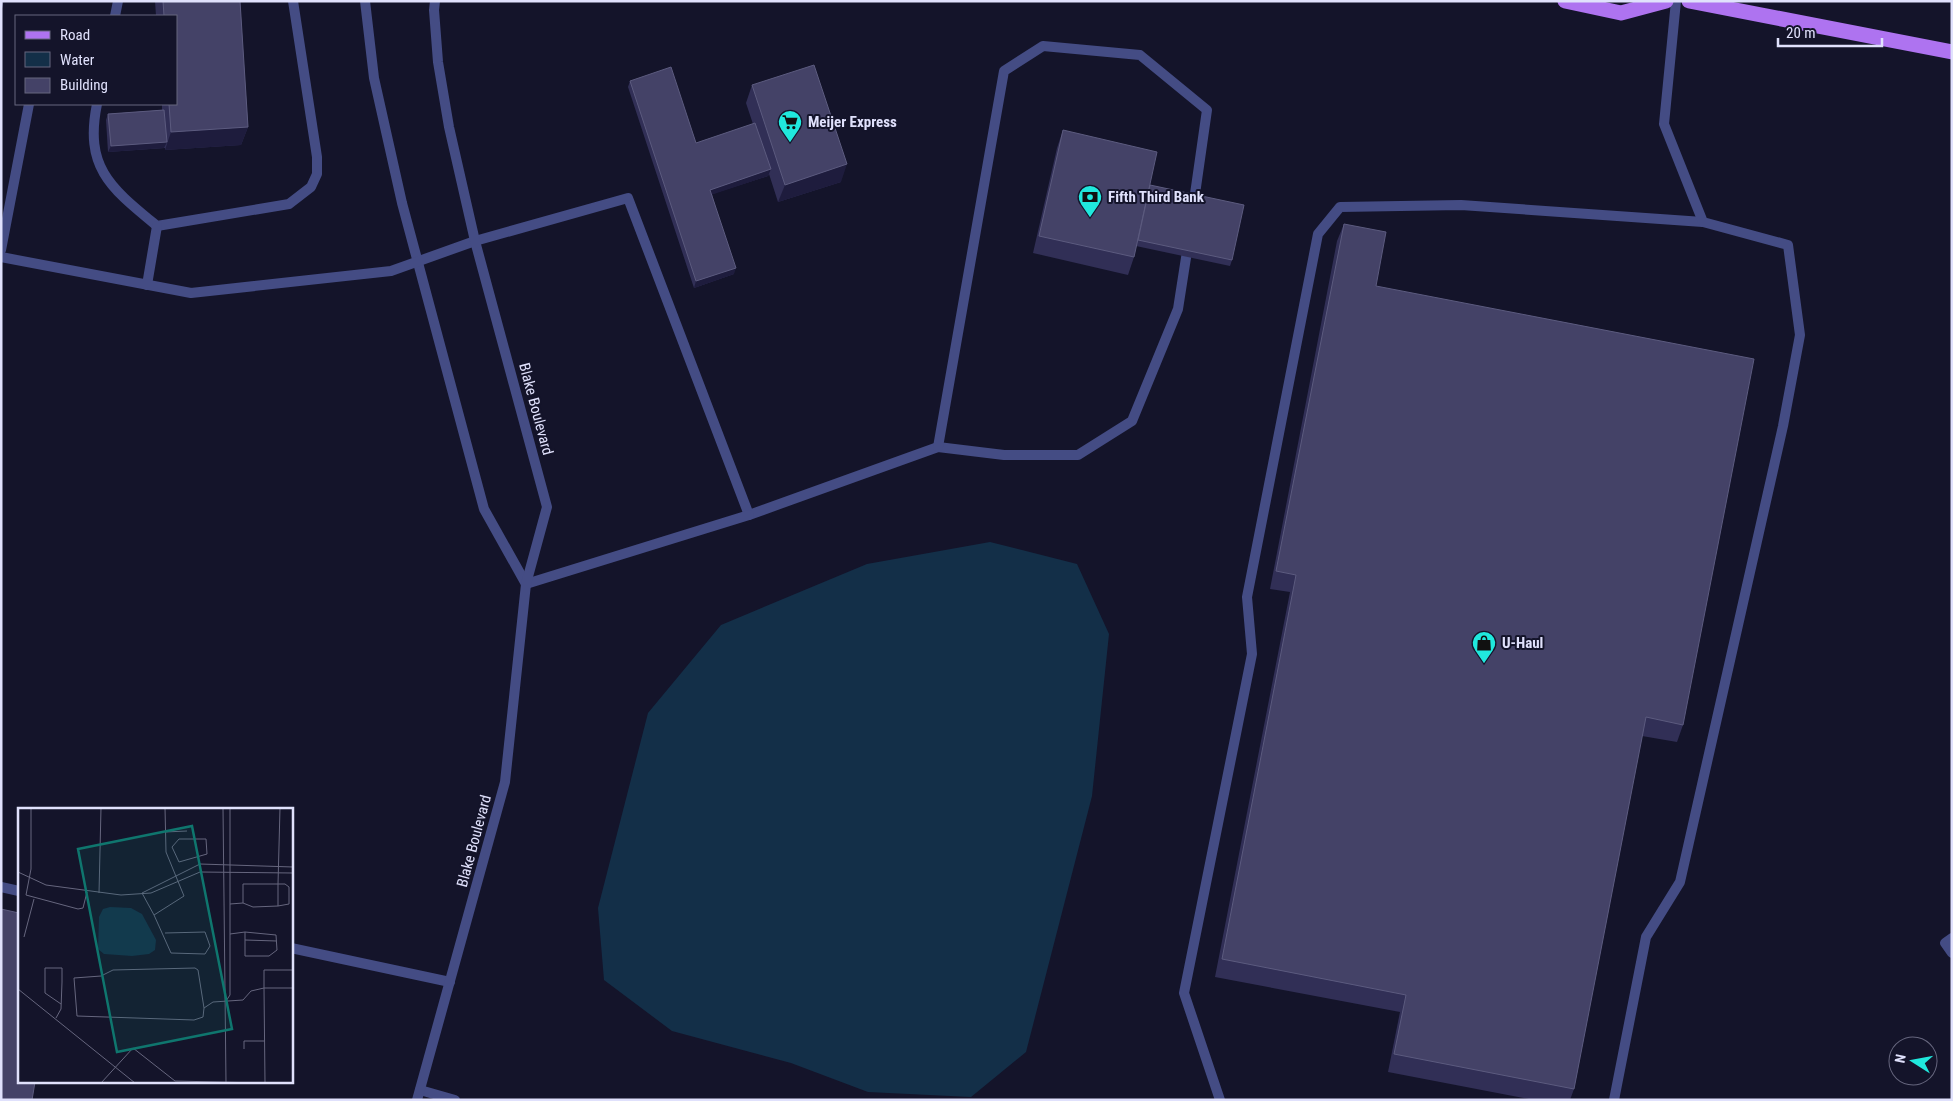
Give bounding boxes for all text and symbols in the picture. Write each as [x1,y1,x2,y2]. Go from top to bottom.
legend [15,15,178,105]
scale bar [1778,15,1882,47]
text: 20 m [1786,24,1816,42]
text: Road [60,26,90,44]
text: Water [60,51,95,69]
text: Building [60,76,108,94]
supermarket icon: Meijer Express [777,109,803,143]
place label: Meijer Express [808,113,897,131]
bank icon: Fifth Third Bank [1077,184,1103,218]
place label: Fifth Third Bank [1108,188,1205,206]
street label: Blake Boulevard [515,361,557,457]
shop icon: U-Haul [1471,630,1497,664]
place label: U-Haul [1502,634,1543,652]
street label: Blake Boulevard [453,793,495,889]
inset map [18,808,292,1084]
north arrow [1888,1036,1938,1086]
text: N [1892,1053,1909,1064]

